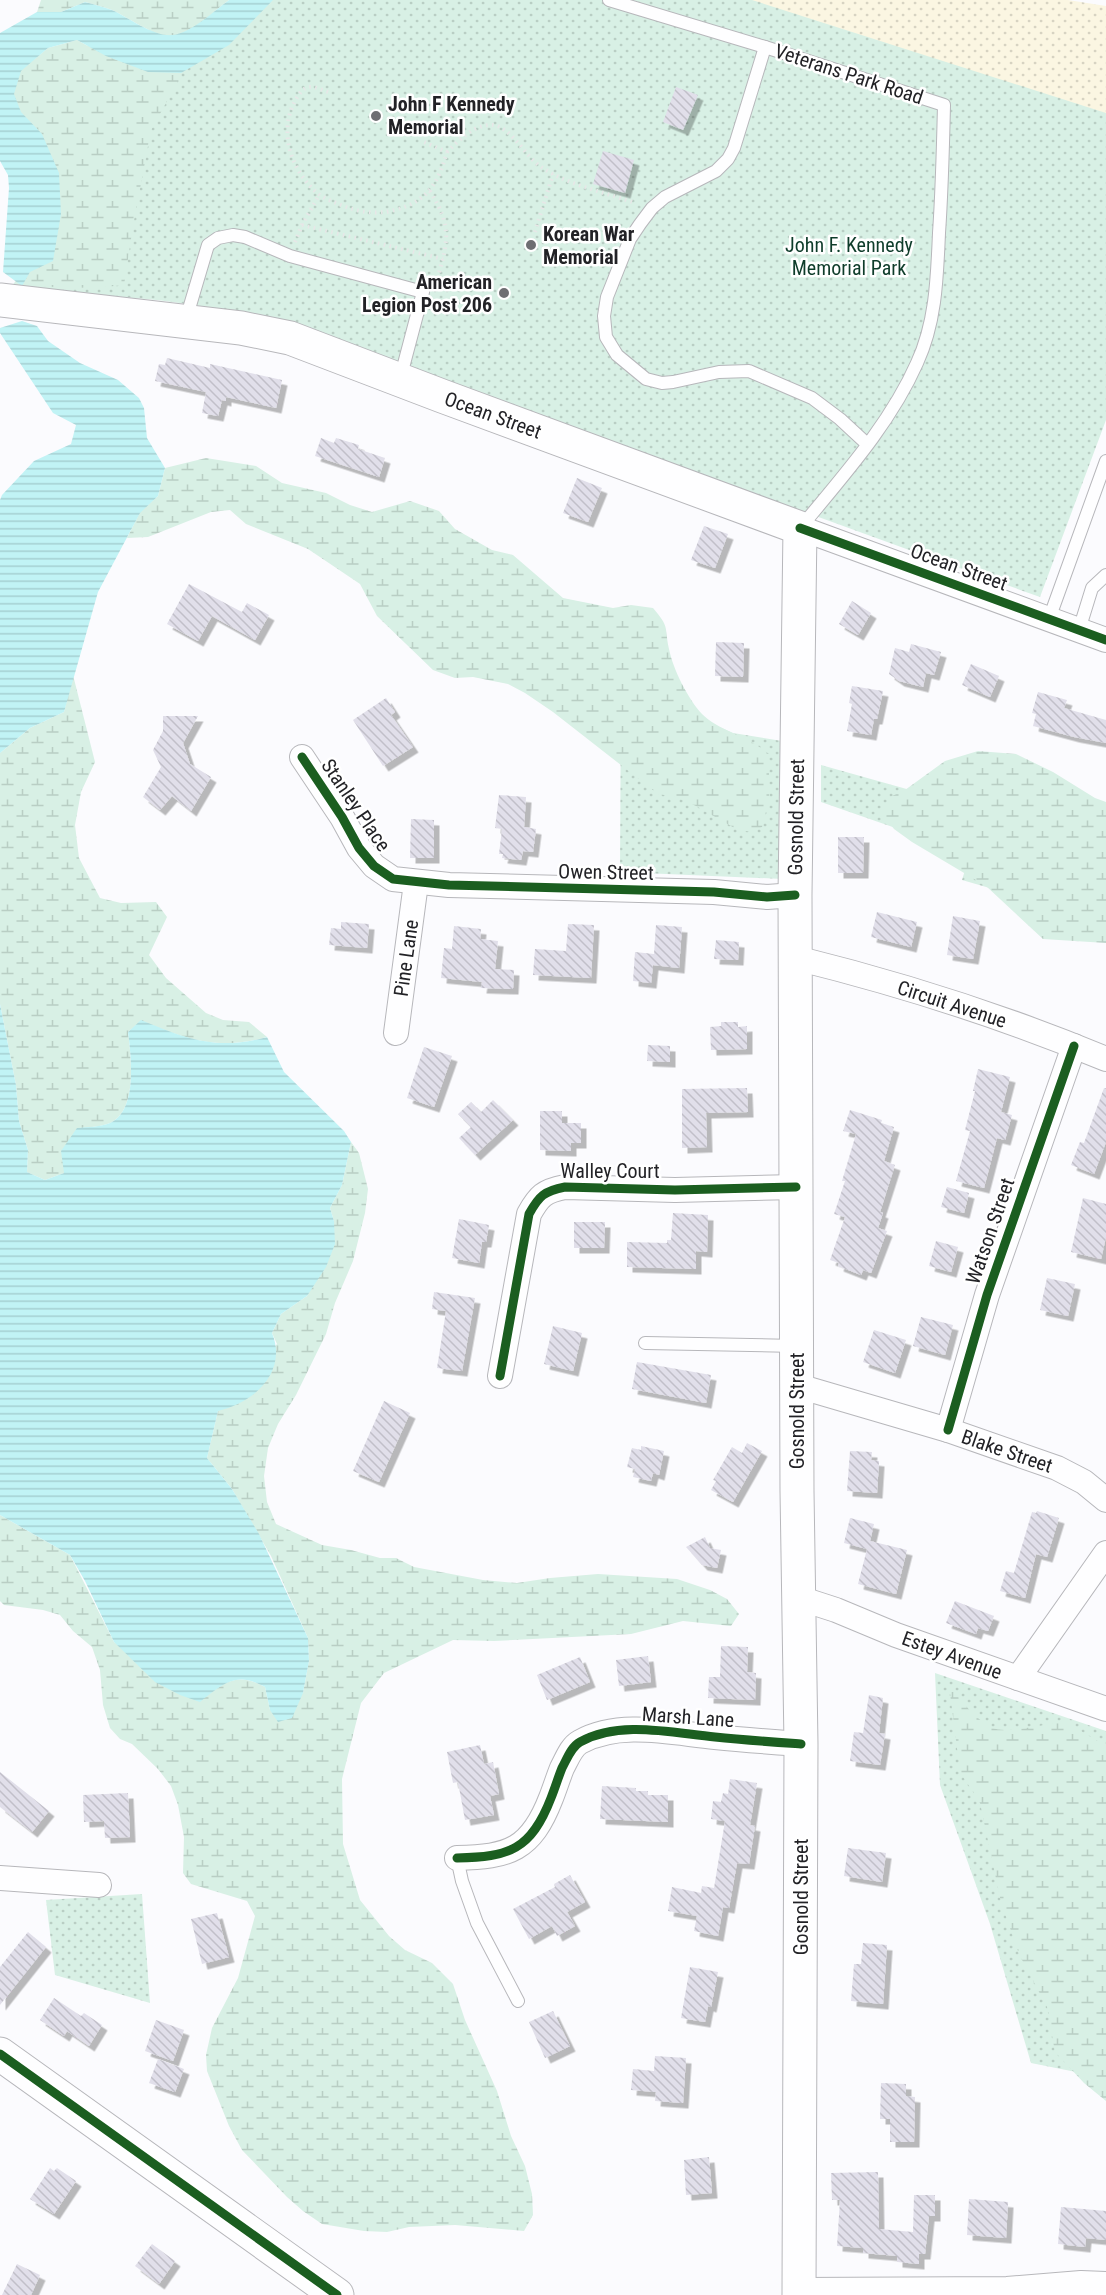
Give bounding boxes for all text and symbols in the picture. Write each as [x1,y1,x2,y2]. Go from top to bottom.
street label: Veterans Park Road [772,39,926,109]
place label: John F Kennedy Memorial [388,92,515,139]
marker: John F Kennedy Memorial [369,109,383,123]
place label: Korean War Memorial [543,222,635,269]
park label: John F. Kennedy Memorial Park [785,233,913,280]
marker: Korean War Memorial [524,238,538,252]
place label: American Legion Post 206 [362,270,492,317]
marker: American Legion Post 206 [497,286,511,300]
street label: Ocean Street [441,386,545,444]
street label: Ocean Street [907,538,1011,596]
street label: Stanley Place [316,754,396,856]
street label: Gosnold Street [783,758,809,876]
street label: Owen Street [558,859,654,885]
street label: Pine Lane [389,918,423,998]
street label: Circuit Avenue [894,975,1010,1033]
street label: Walley Court [560,1159,660,1183]
street label: Watson Street [961,1175,1019,1287]
street label: Gosnold Street [785,1353,809,1469]
street label: Blake Street [958,1424,1056,1478]
street label: Estey Avenue [899,1626,1005,1684]
street label: Marsh Lane [641,1702,735,1732]
street label: Gosnold Street [789,1839,813,1955]

